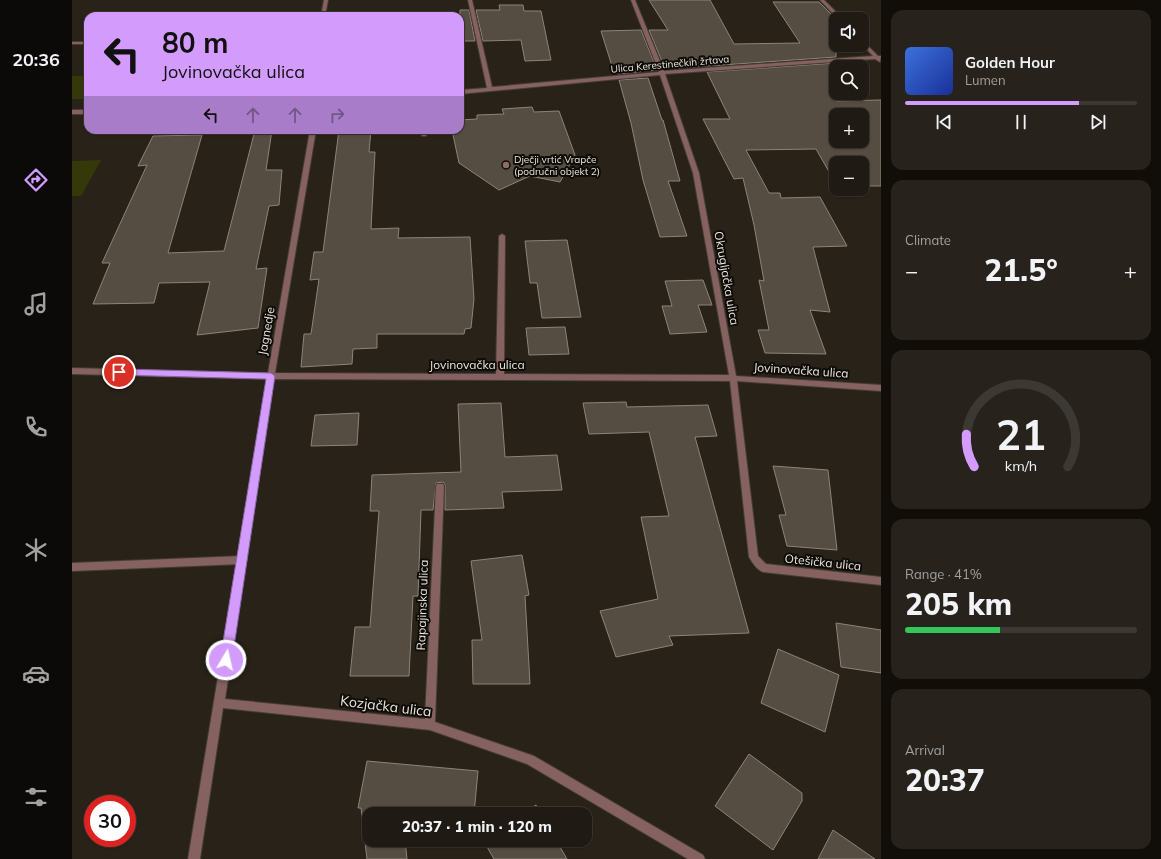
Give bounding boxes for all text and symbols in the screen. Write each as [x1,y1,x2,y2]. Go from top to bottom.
map controls [829,12,869,196]
button: sound [829,12,869,52]
text: 80 m [162,25,228,60]
icon: left [96,28,148,80]
text: 20:36 [12,48,60,71]
street label: Ulica Kerestinečkih žrtava [610,52,730,76]
text: Golden Hour [965,53,1055,72]
text: Jovinovačka ulica [162,60,305,83]
button: search [829,60,869,100]
text: Lumen [965,72,1006,88]
icon: left [200,104,222,126]
icon: ahead [242,104,264,126]
icon: ahead [284,104,306,126]
icon: right [326,104,348,126]
button: + [829,108,869,148]
icon: previous [933,111,955,133]
icon: pause [1010,111,1032,133]
icon: next [1087,111,1109,133]
place label: Dječji vrtić Vrapče (područni objekt 2) [514,153,600,178]
button: − [829,156,869,196]
marker: Dječji vrtić Vrapče (područni objekt 2) [501,160,511,170]
icon: directions [22,166,50,194]
street label: Okrugljačka ulica [711,230,743,326]
text: Climate [905,232,951,248]
text: 21.5° [984,251,1058,289]
text: − [905,257,918,285]
text: + [1124,257,1137,285]
icon: music [22,290,50,318]
street label: Jagnedje [254,306,278,356]
pin [102,355,136,389]
street label: Jovinovačka ulica [429,357,525,372]
street label: Jovinovačka ulica [753,359,849,381]
icon: arrive [108,361,130,383]
text: 21 [996,408,1046,460]
icon: phone [22,413,50,441]
text: km/h [1005,457,1037,475]
icon: climate [22,536,50,564]
street label: Otešička ulica [784,551,862,573]
street label: Rapajinska ulica [413,559,431,651]
text: Range · 41% [905,566,982,582]
text: 205 km [905,585,1012,623]
position arrow [205,639,247,681]
icon: car [22,660,50,688]
street label: Kozjačka ulica [339,691,433,721]
text: Arrival [905,742,945,758]
text: 20:37 [905,761,985,799]
icon: filters [22,783,50,811]
speed limit sign: 30 [84,795,136,847]
text: 20:37 · 1 min · 120 m [402,817,552,836]

